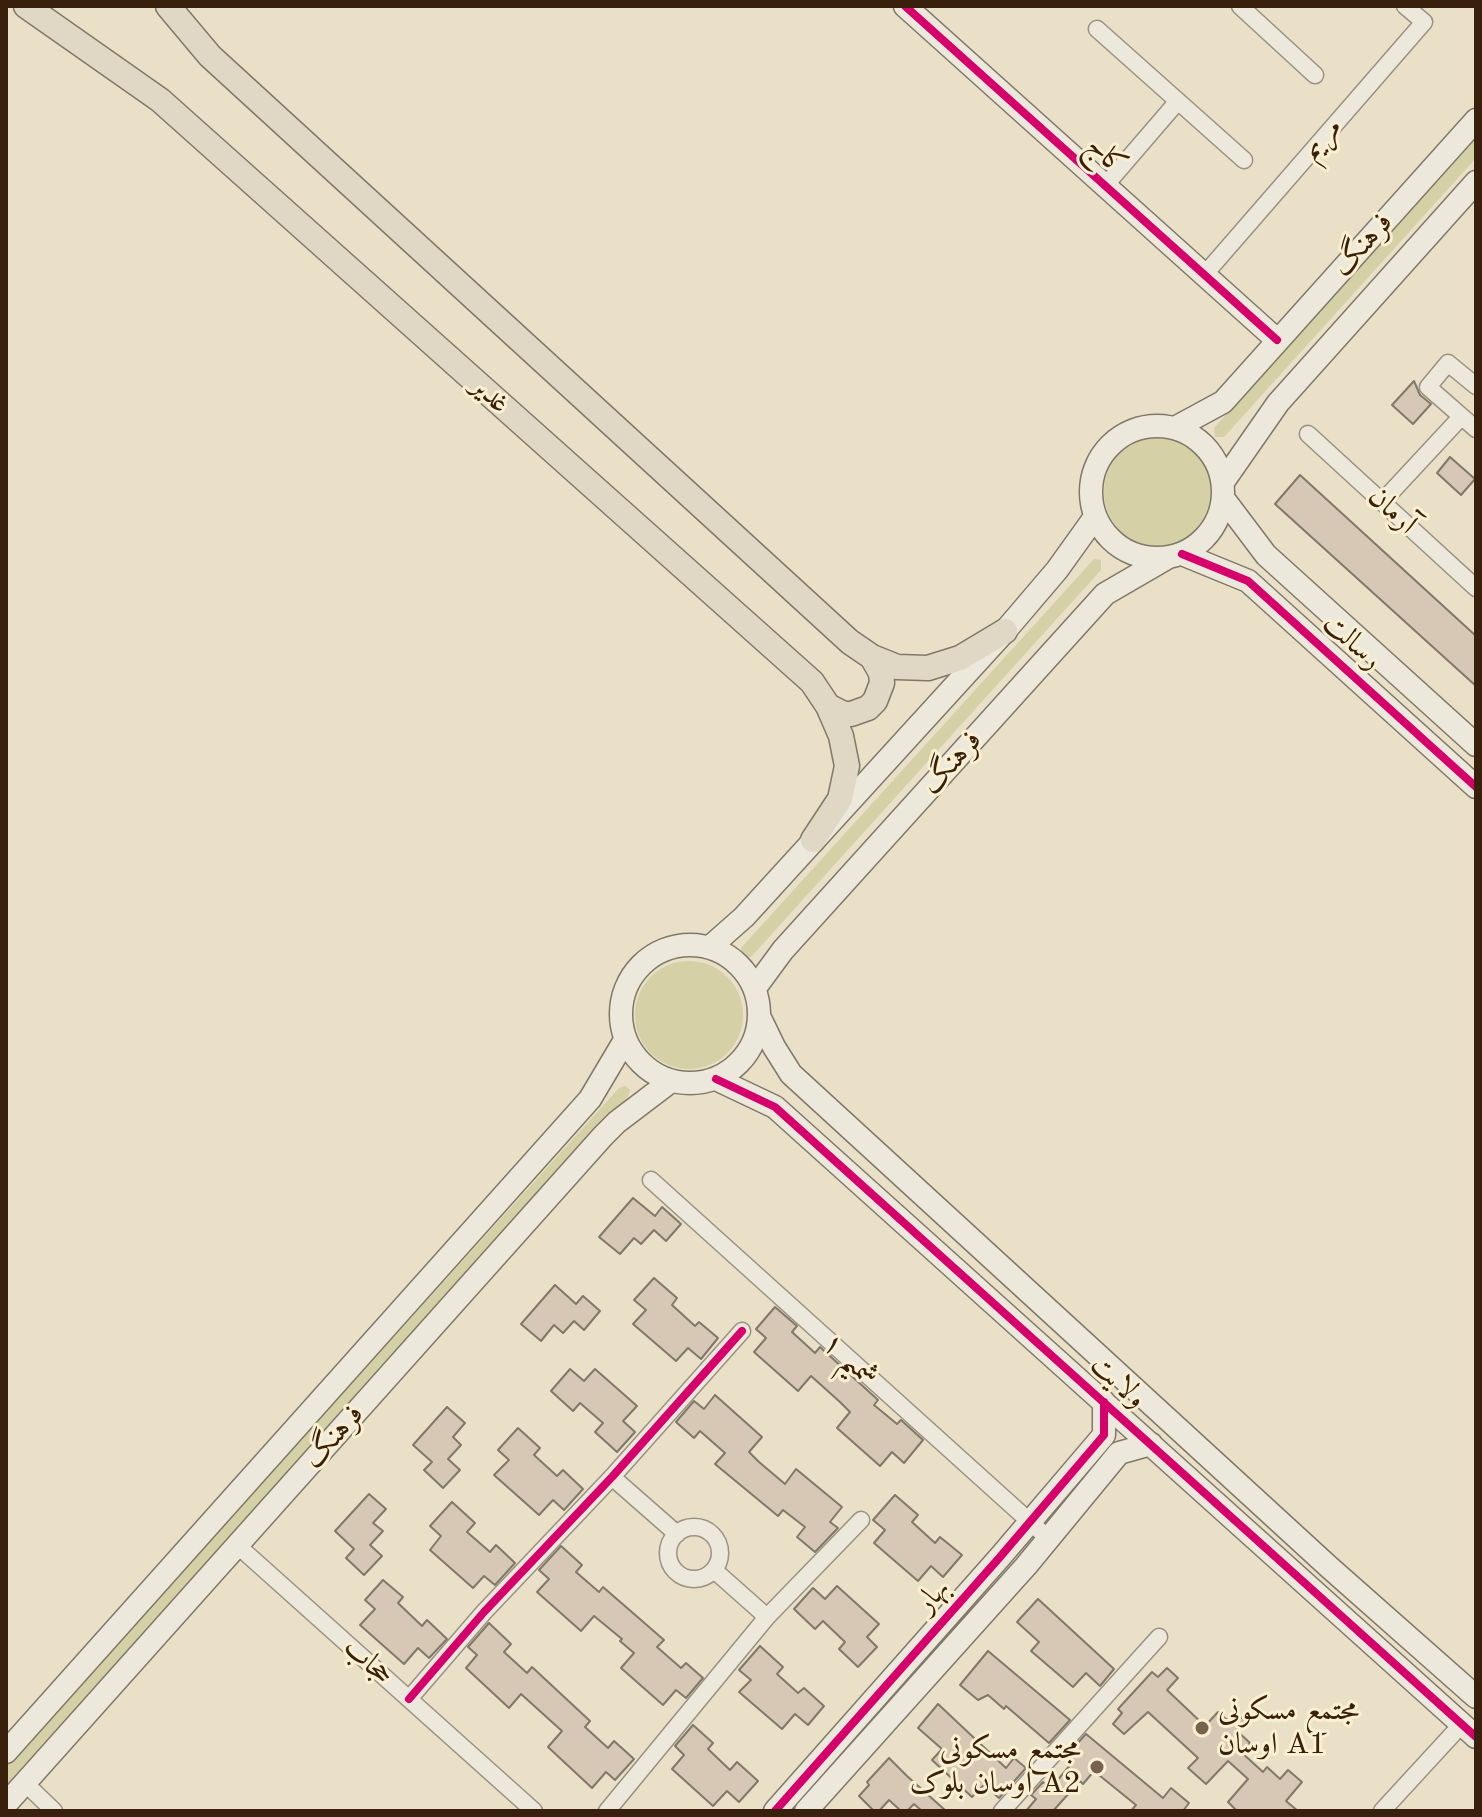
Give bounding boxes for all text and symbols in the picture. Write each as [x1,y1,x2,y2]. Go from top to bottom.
street label: مریم [1294,110,1350,168]
street label: کاج [1078,128,1134,184]
street label: فرهنگ [1325,205,1401,285]
street label: غدیر [463,368,517,422]
street label: آرمان [1360,479,1424,543]
street label: رسالت [1315,606,1389,678]
street label: فرهنگ [914,723,990,803]
street label: شمیم ۱ [814,1325,886,1395]
street label: ولایت [1082,1347,1154,1417]
street label: فرهنگ [296,1397,372,1477]
street label: بهار [908,1571,958,1621]
street label: حجاب [335,1630,401,1694]
place label: مجتمع مسکونی اوسان A1 [1218,1693,1359,1764]
marker: مجتمع مسکونی اوسان A1 [1193,1719,1211,1737]
place label: مجتمع مسکونی اوسان بلوک A2 [910,1732,1081,1802]
marker: مجتمع مسکونی اوسان بلوک A2 [1088,1758,1106,1776]

